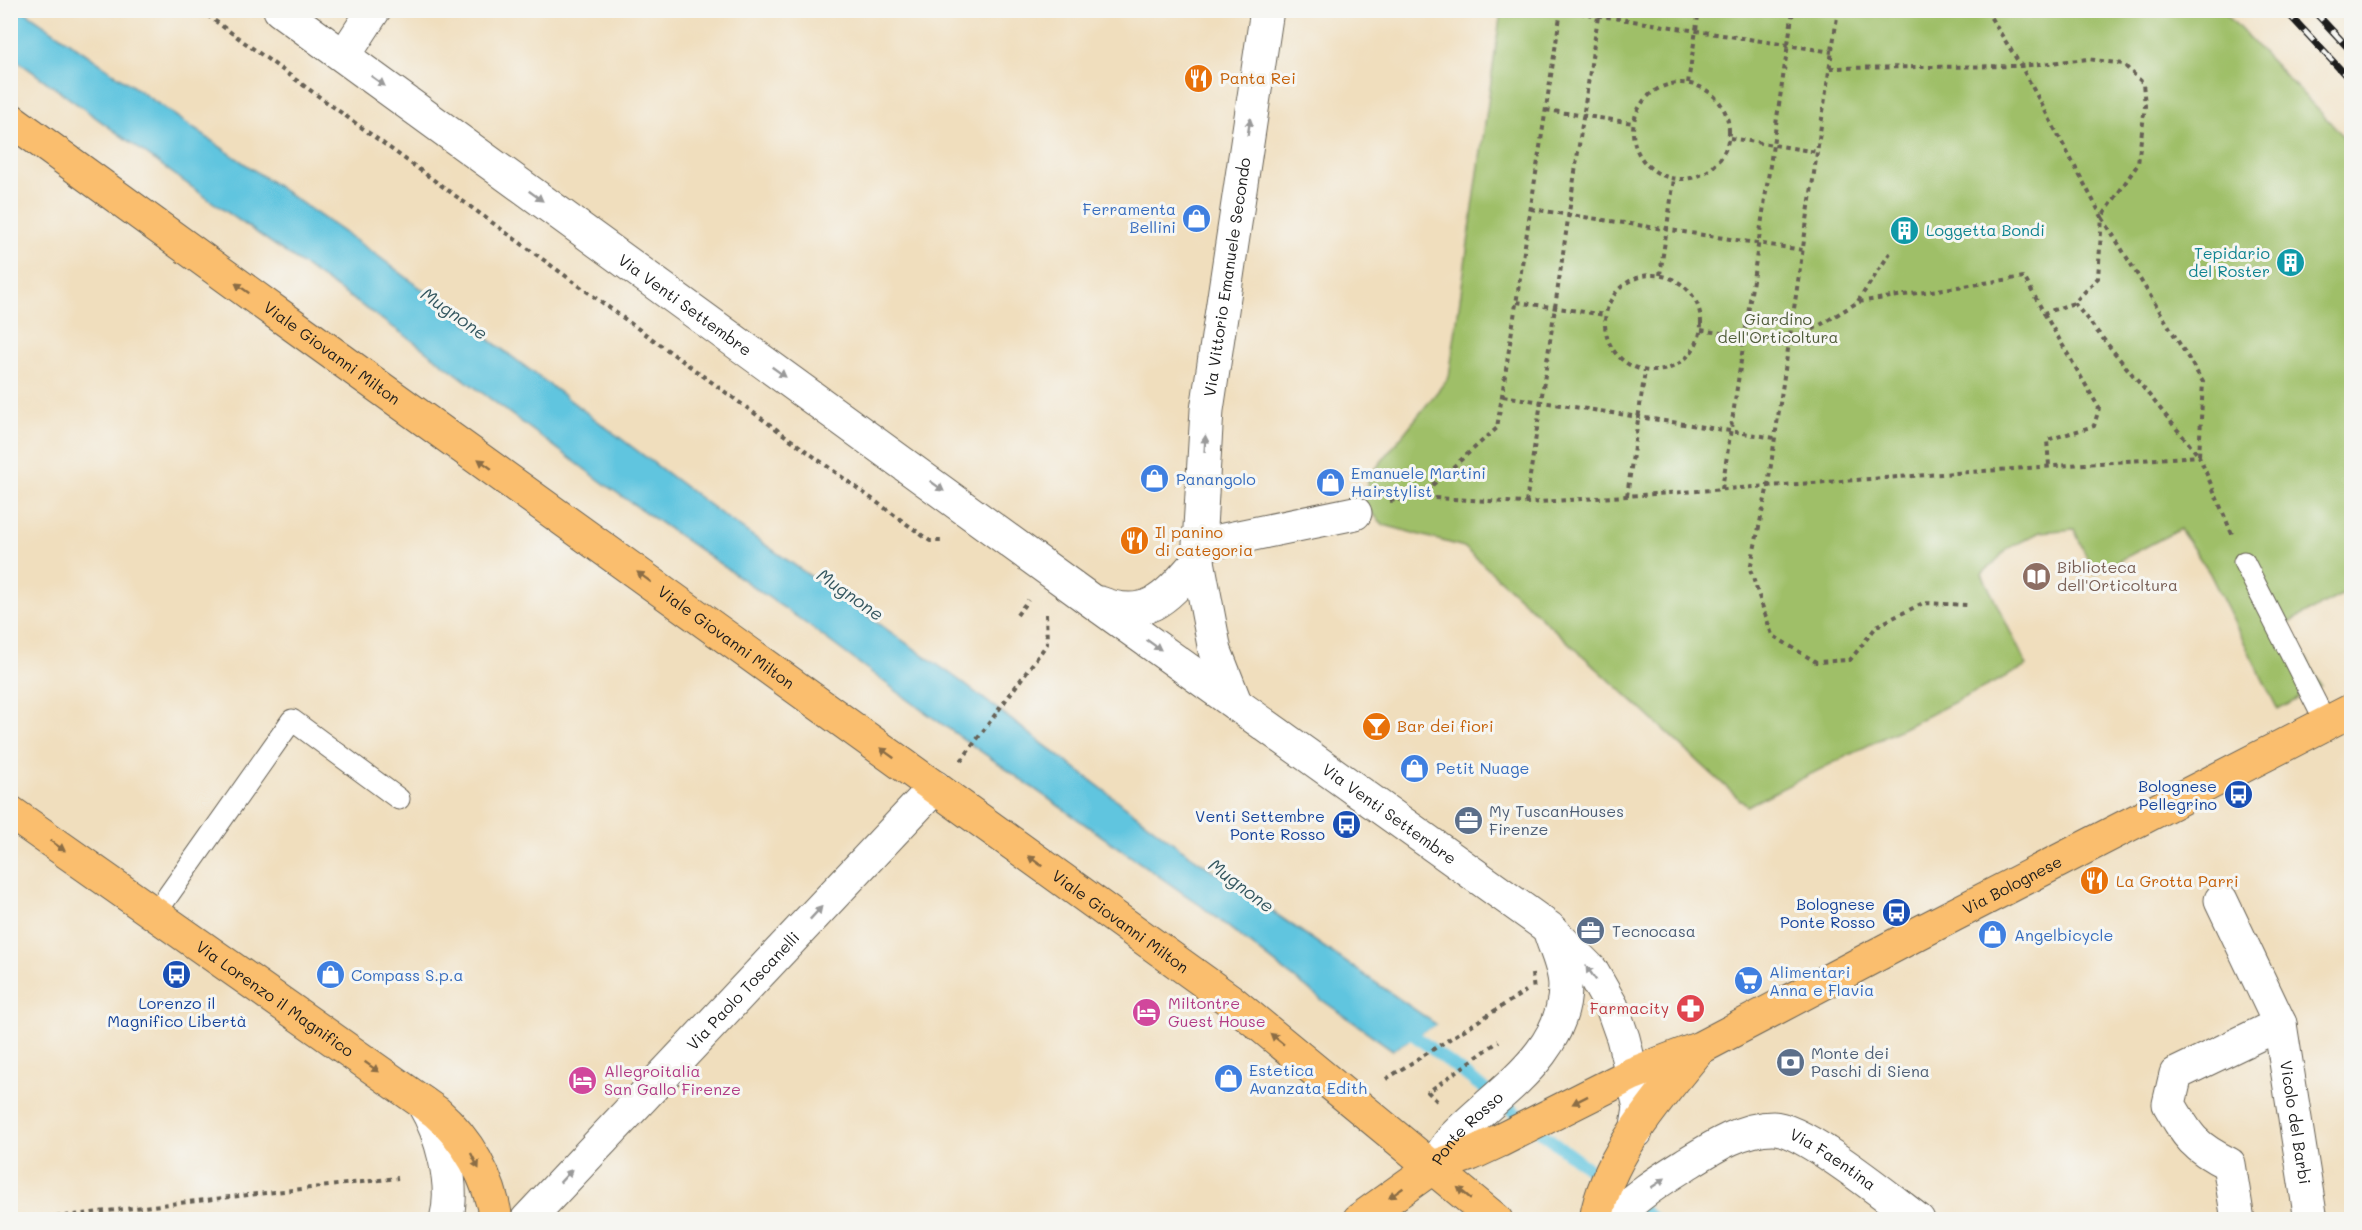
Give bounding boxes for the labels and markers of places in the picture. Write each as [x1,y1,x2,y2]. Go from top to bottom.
restaurant icon: Panta Rei [1183,62,1215,94]
place label: Panta Rei [1220,67,1296,88]
place label: Ferramenta Bellini [1083,198,1176,237]
shop icon: Ferramenta Bellini [1181,202,1213,234]
building icon: Loggetta Bondi [1889,214,1921,246]
place label: Loggetta Bondi [1926,219,2045,240]
place label: Tepidario del Roster [2188,242,2270,281]
building icon: Tepidario del Roster [2275,246,2307,278]
place label: Emanuele Martini Hairstylist [1351,462,1486,501]
shop icon: Panangolo [1139,463,1171,495]
shop icon: Emanuele Martini Hairstylist [1314,466,1346,498]
place label: Panangolo [1176,468,1256,489]
place label: Il panino di categoria [1155,521,1253,560]
restaurant icon: Il panino di categoria [1118,525,1150,557]
place label: Biblioteca dell'Orticoltura [2057,556,2178,595]
library icon: Biblioteca dell'Orticoltura [2020,560,2052,592]
bar icon: Bar dei fiori [1360,710,1392,742]
place label: Bar dei fiori [1397,715,1494,736]
shop icon: Petit Nuage [1399,752,1431,784]
place label: Petit Nuage [1436,757,1530,778]
place label: Bolognese Pellegrino [2138,775,2217,814]
bus stop icon: Bolognese Pellegrino [2222,779,2254,811]
place label: My TuscanHouses Firenze [1489,800,1624,839]
office icon: My TuscanHouses Firenze [1452,804,1484,836]
place label: Venti Settembre Ponte Rosso [1195,805,1325,844]
bus stop icon: Venti Settembre Ponte Rosso [1330,809,1362,841]
restaurant icon: La Grotta Parri [2079,865,2111,897]
place label: La Grotta Parri [2116,870,2239,891]
place label: Bolognese Ponte Rosso [1780,893,1875,932]
bus stop icon: Bolognese Ponte Rosso [1880,897,1912,929]
office icon: Tecnocasa [1575,915,1607,947]
shop icon: Angelbicycle [1977,919,2009,951]
place label: Tecnocasa [1612,920,1696,941]
place label: Angelbicycle [2014,924,2113,945]
bus stop icon: Lorenzo il Magnifico Libertà [161,959,193,991]
shop icon: Compass S.p.a [314,959,346,991]
place label: Alimentari Anna e Flavia [1769,961,1874,1000]
place label: Compass S.p.a [351,964,464,985]
supermarket icon: Alimentari Anna e Flavia [1732,965,1764,997]
place label: Lorenzo il Magnifico Libertà [107,992,247,1031]
place label: Miltontre Guest House [1168,992,1266,1031]
pharmacy icon: Farmacity [1674,992,1706,1024]
hotel icon: Miltontre Guest House [1131,996,1163,1028]
place label: Farmacity [1590,997,1669,1018]
place label: Monte dei Paschi di Siena [1811,1042,1930,1081]
bank icon: Monte dei Paschi di Siena [1774,1046,1806,1078]
place label: Estetica Avanzata Edith [1249,1059,1367,1098]
place label: Allegroitalia San Gallo Firenze [604,1060,741,1099]
shop icon: Estetica Avanzata Edith [1212,1063,1244,1095]
hotel icon: Allegroitalia San Gallo Firenze [567,1064,599,1096]

